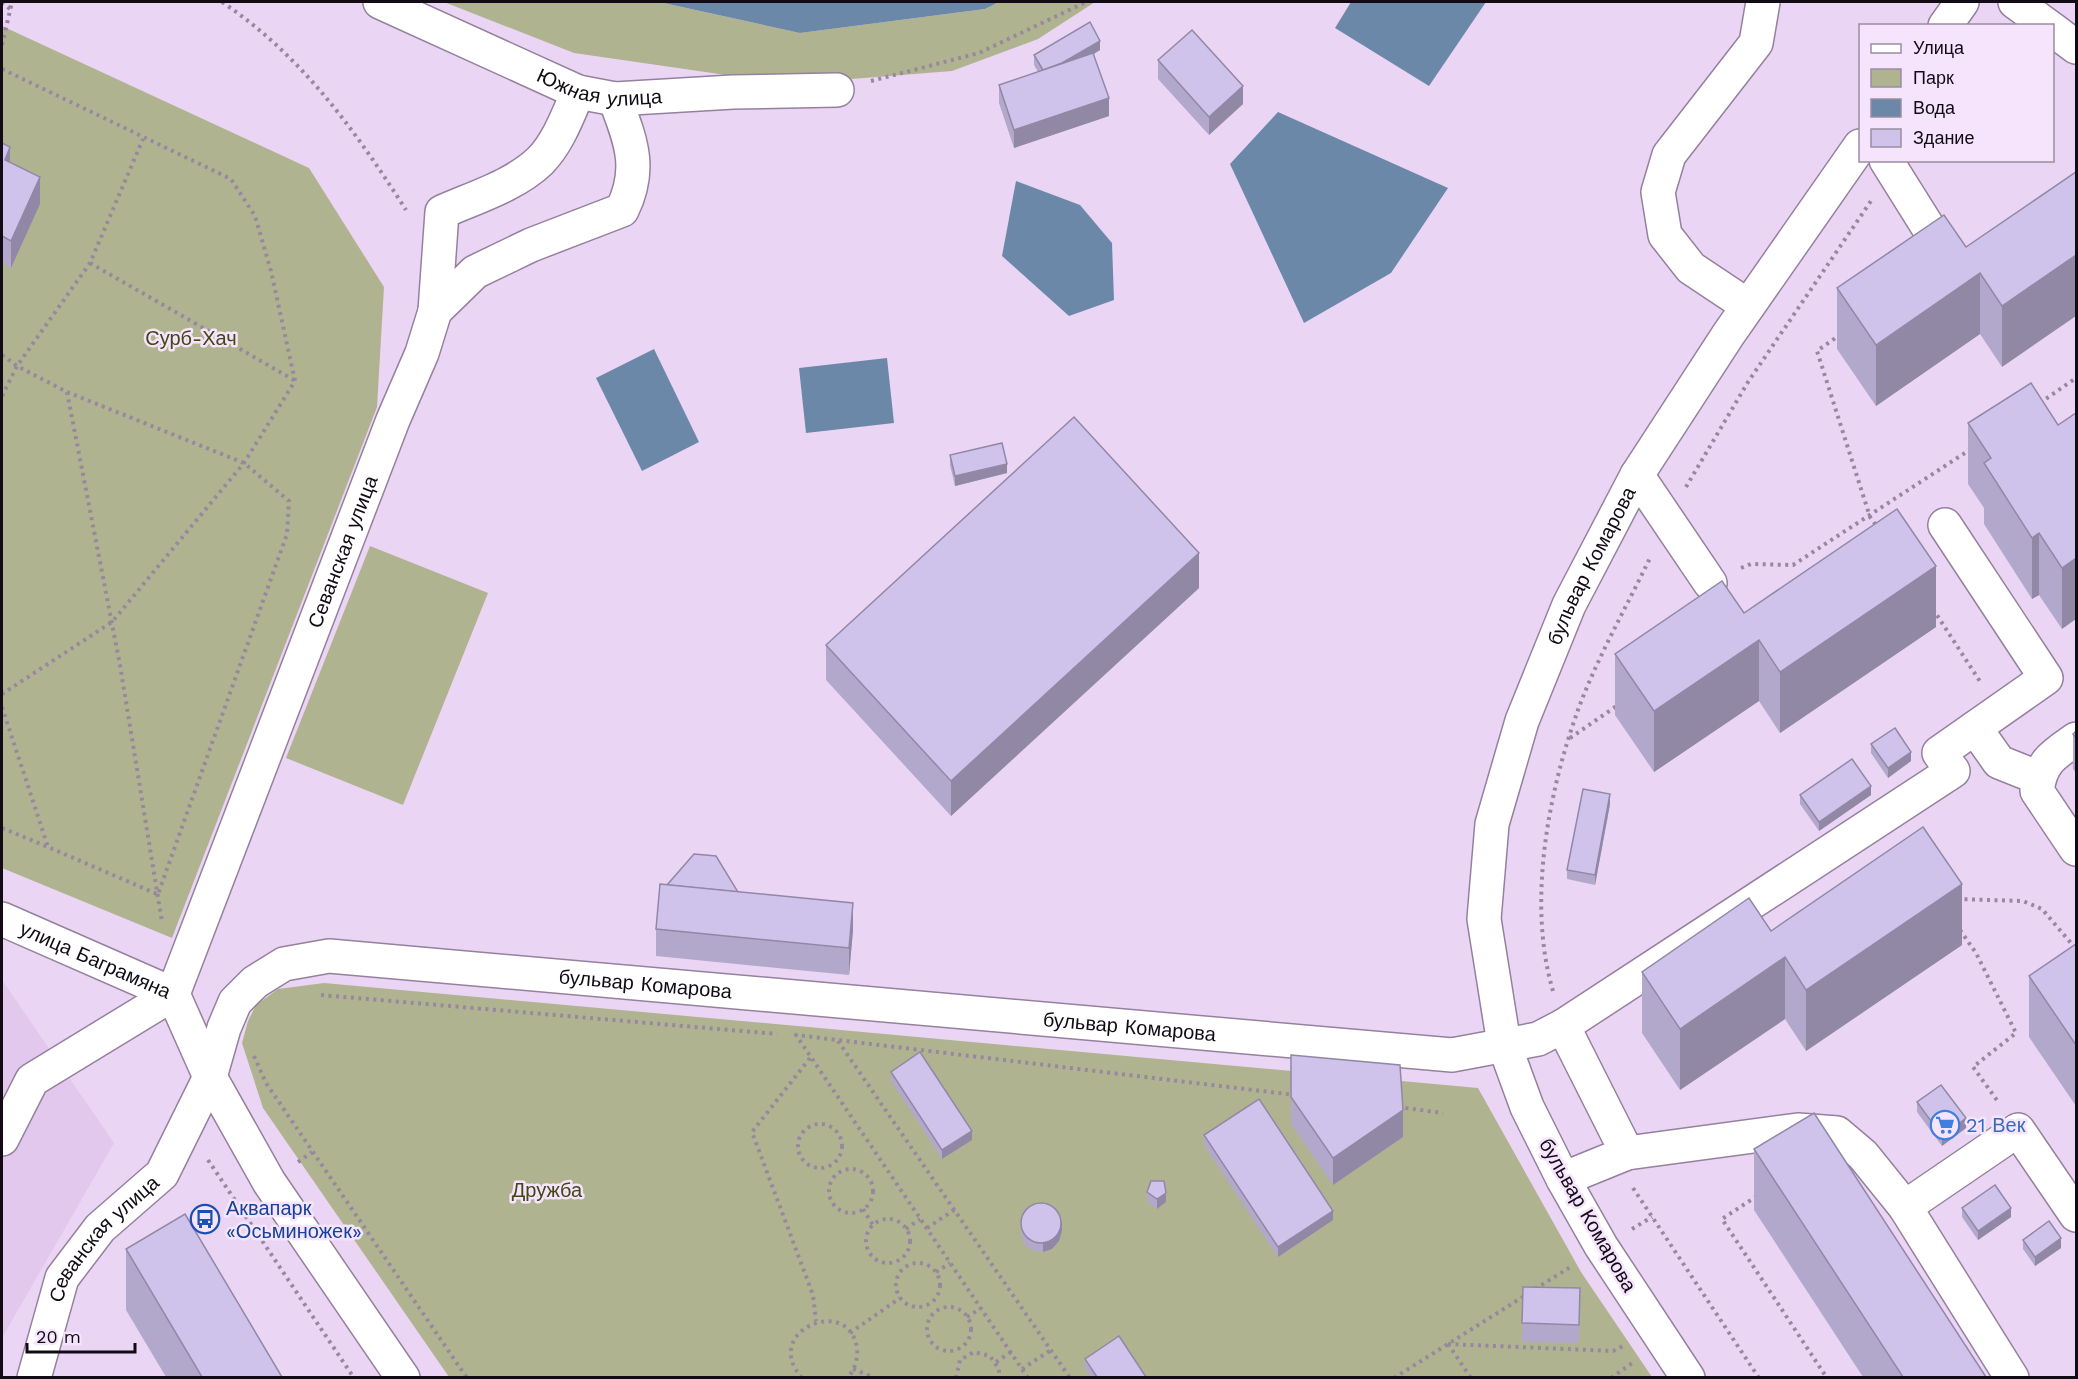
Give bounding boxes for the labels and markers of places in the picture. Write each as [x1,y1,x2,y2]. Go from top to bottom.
supermarket icon: 21 Век [1929,1109,1961,1141]
place label: 21 Век [1966,1113,2026,1137]
place label: Аквапарк «Осьминожек» [226,1196,362,1243]
bus stop icon: Аквапарк «Осьминожек» [189,1203,221,1235]

